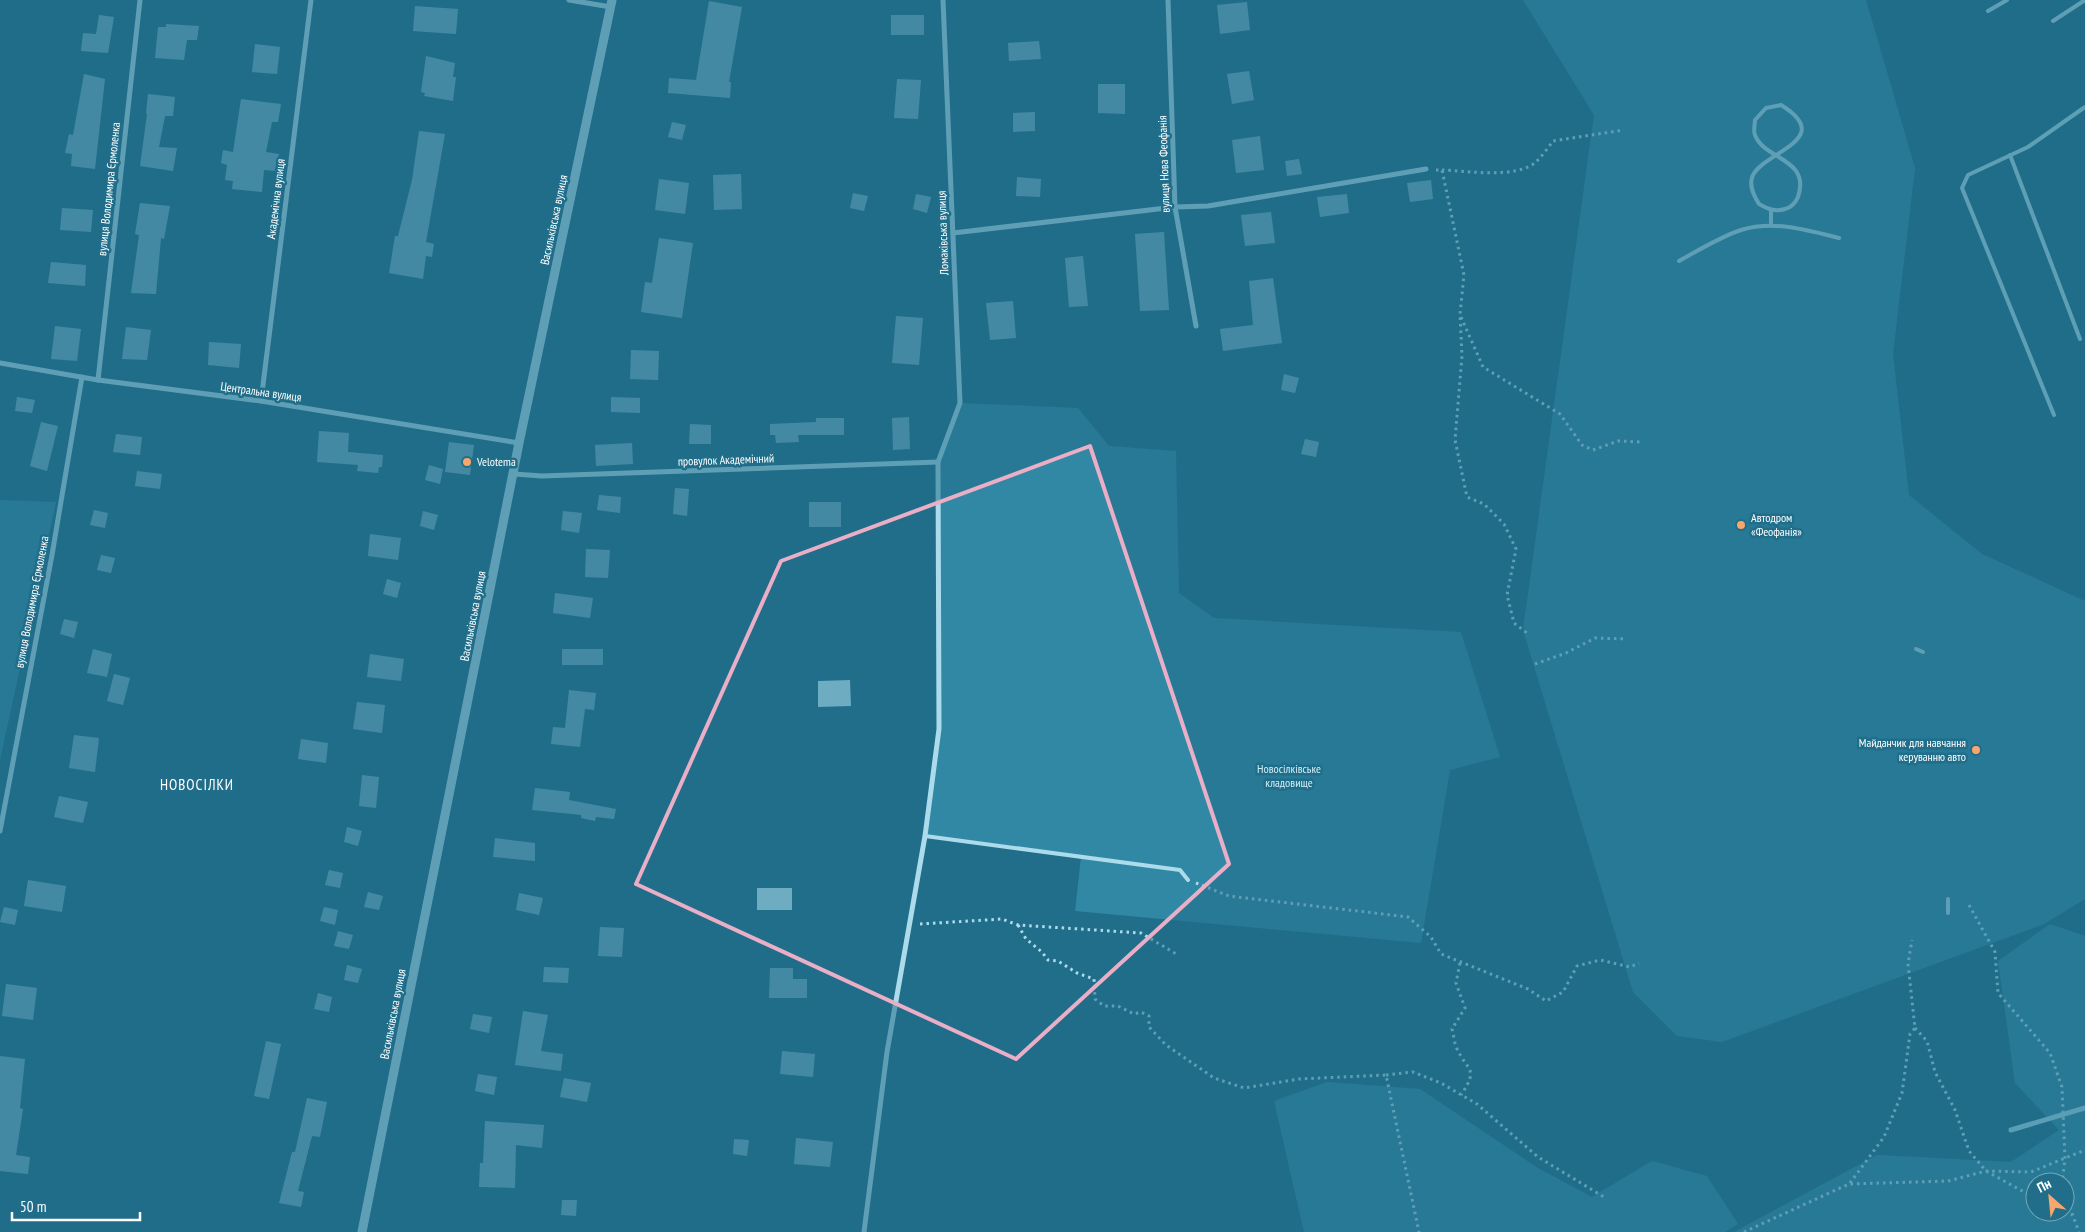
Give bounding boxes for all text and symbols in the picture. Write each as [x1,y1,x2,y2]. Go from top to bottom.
street label: вулиця Нова Феофанія [1154,115,1173,213]
street label: вулиця Володимира Єрмоленка [94,121,123,256]
street label: Академічна вулиця [263,158,288,240]
street label: Васильківська вулиця [537,173,570,266]
street label: Ломаківська вулиця [934,190,952,276]
street label: Центральна вулиця [220,378,303,405]
street label: провулок Академічний [678,450,774,469]
place label: Velotema [476,454,516,469]
marker: Velotema [461,456,473,468]
place label: Автодром «Феофанія» [1751,510,1802,539]
marker: Автодром «Феофанія» [1735,519,1747,531]
street label: вулиця Володимира Єрмоленка [11,534,52,669]
street label: Васильківська вулиця [456,569,489,662]
place label: Майданчик для навчання керуванню авто [1859,735,1966,764]
marker: Майданчик для навчання керуванню авто [1970,744,1982,756]
park label: Новосілківське кладовище [1257,761,1321,790]
district label: НОВОСІЛКИ [160,775,234,794]
street label: Васильківська вулиця [376,967,409,1060]
north arrow [2025,1172,2075,1222]
text: Пн [2034,1174,2054,1197]
scale bar [12,1190,140,1222]
text: 50 m [20,1197,46,1216]

